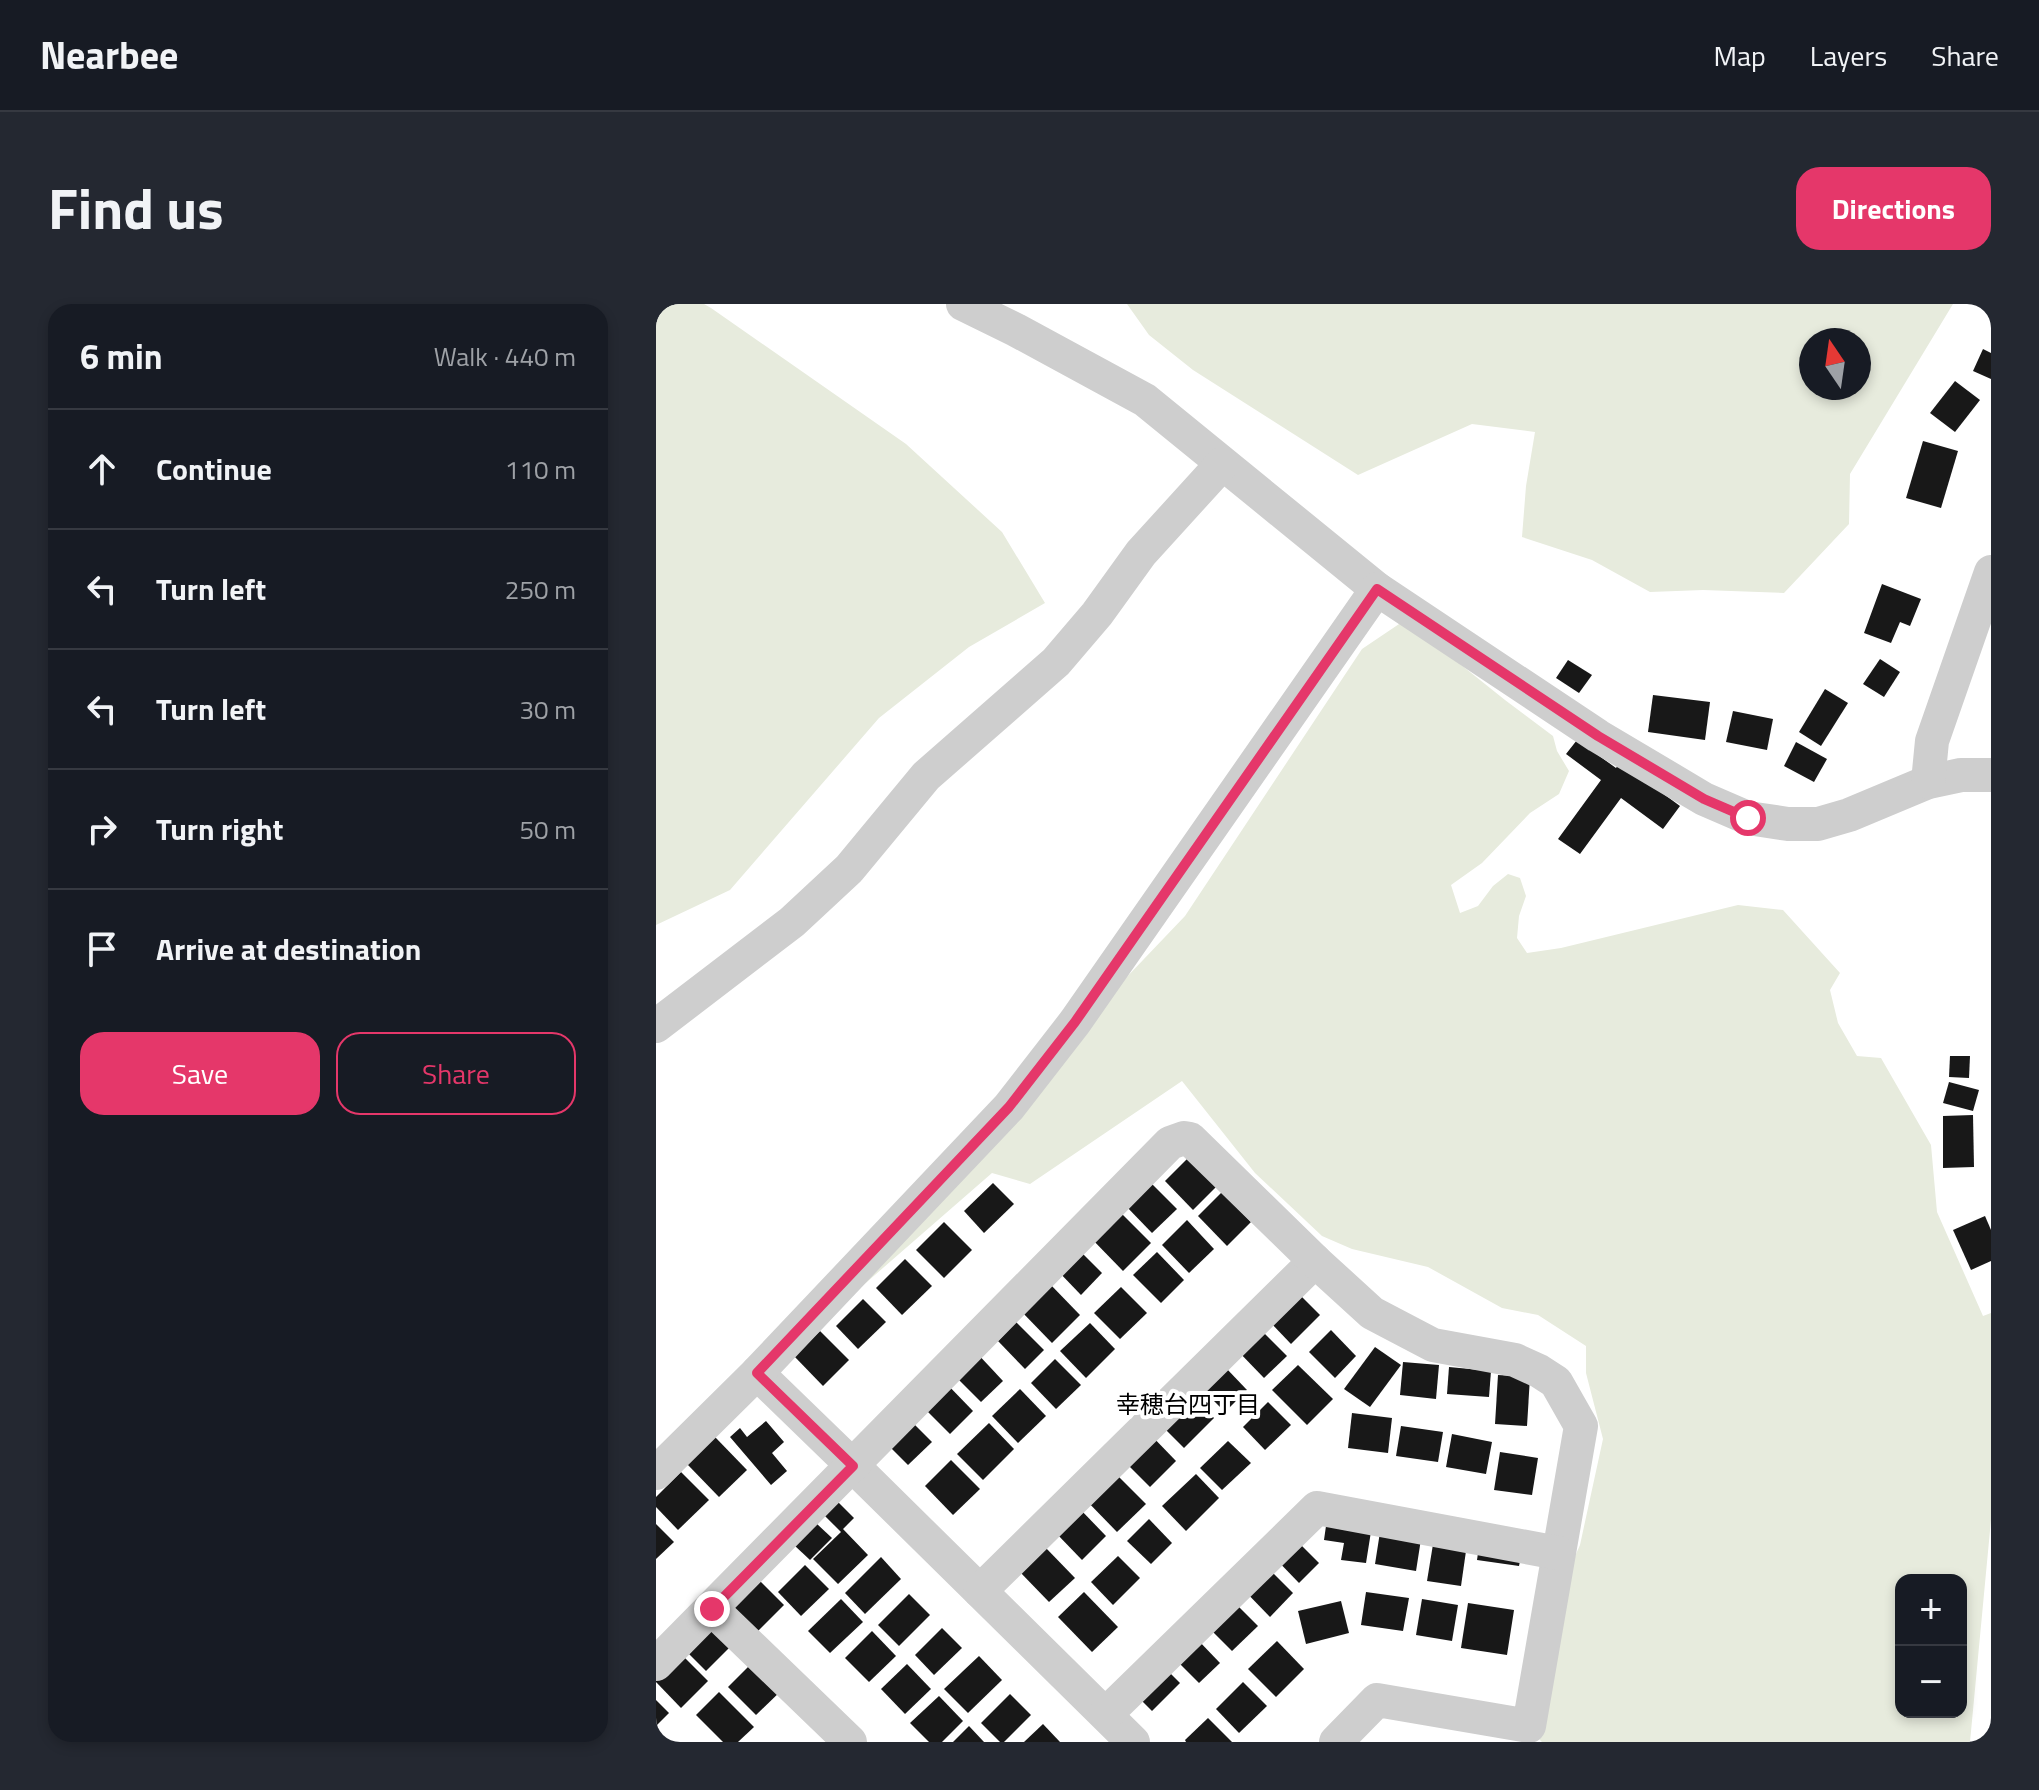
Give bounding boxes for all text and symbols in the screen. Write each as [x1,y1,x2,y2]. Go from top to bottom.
text: Nearbee [40,26,178,84]
text: Map [1713,34,1766,77]
text: Layers [1810,34,1887,77]
text: Share [1931,34,1999,77]
text: Find us [48,166,224,251]
button: Directions [1796,167,1991,250]
north arrow [1799,328,1871,400]
text: 6 min [80,330,163,382]
text: Walk · 440 m [434,337,576,376]
text: Continue [156,446,272,492]
icon: ahead [80,447,124,491]
text: 110 m [505,450,576,489]
text: Turn left [156,566,266,612]
icon: left [80,567,124,611]
text: 250 m [505,570,576,609]
text: Turn left [156,686,266,732]
icon: left [80,687,124,731]
text: 30 m [519,690,576,729]
route start [1730,800,1766,836]
text: Turn right [156,806,284,852]
icon: right [80,807,124,851]
text: 50 m [519,810,576,849]
text: Arrive at destination [156,926,421,972]
icon: arrive [80,927,124,971]
button: Save [80,1032,320,1115]
button: Share [336,1032,576,1115]
district label: 幸穂台四丁目 [1116,1386,1260,1422]
map controls [1895,1574,1967,1718]
button: + [1895,1574,1967,1646]
route end [694,1591,730,1627]
button: − [1895,1646,1967,1718]

